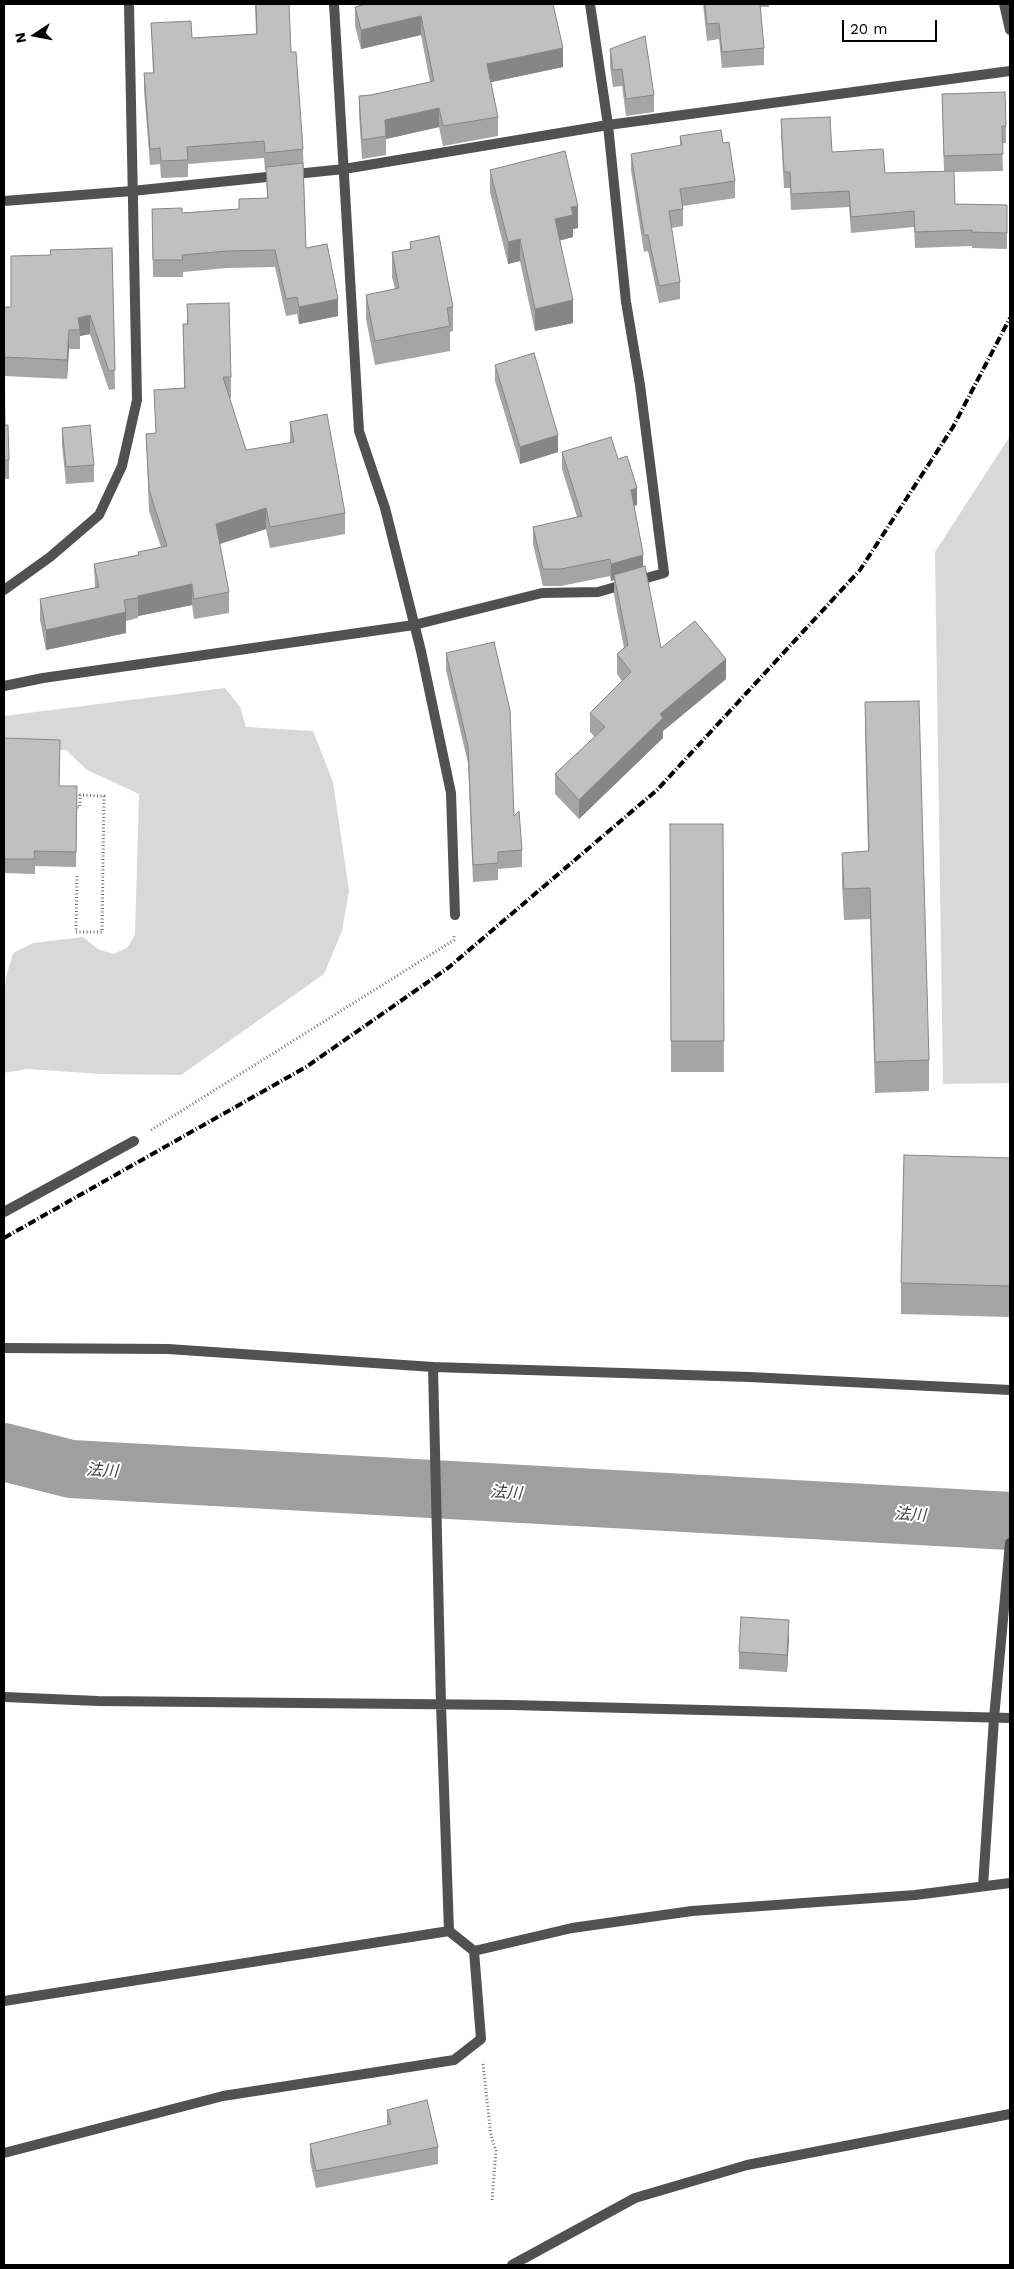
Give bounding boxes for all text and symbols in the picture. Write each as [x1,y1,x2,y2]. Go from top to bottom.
north arrow [10,10,60,60]
scale bar [844,10,939,42]
text: 20 m [850,20,888,38]
text: N [11,31,29,44]
water label: 法川 [86,1461,118,1481]
water label: 法川 [490,1483,522,1503]
water label: 法川 [894,1505,926,1525]

